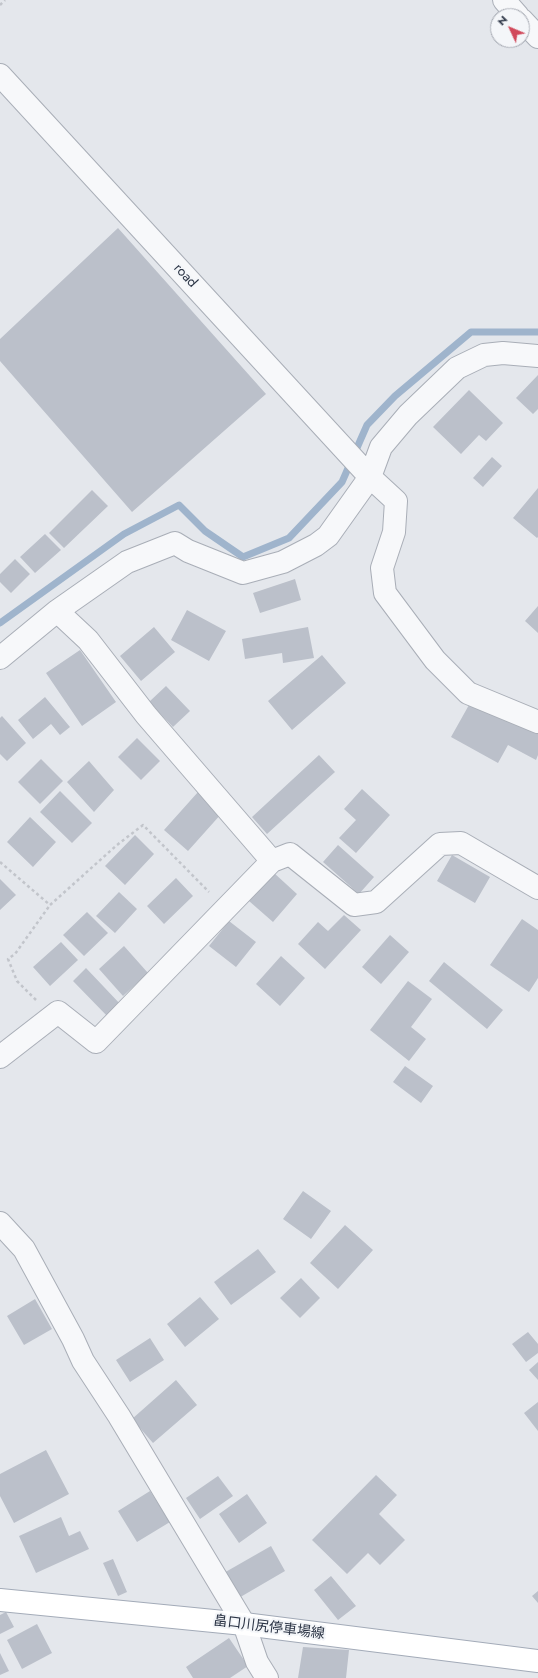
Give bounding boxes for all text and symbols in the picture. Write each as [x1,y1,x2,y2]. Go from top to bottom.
north arrow [490,8,530,48]
text: N [493,12,511,29]
street label: road [170,260,200,292]
street label: 畠口川尻停車場線 [212,1613,326,1643]

